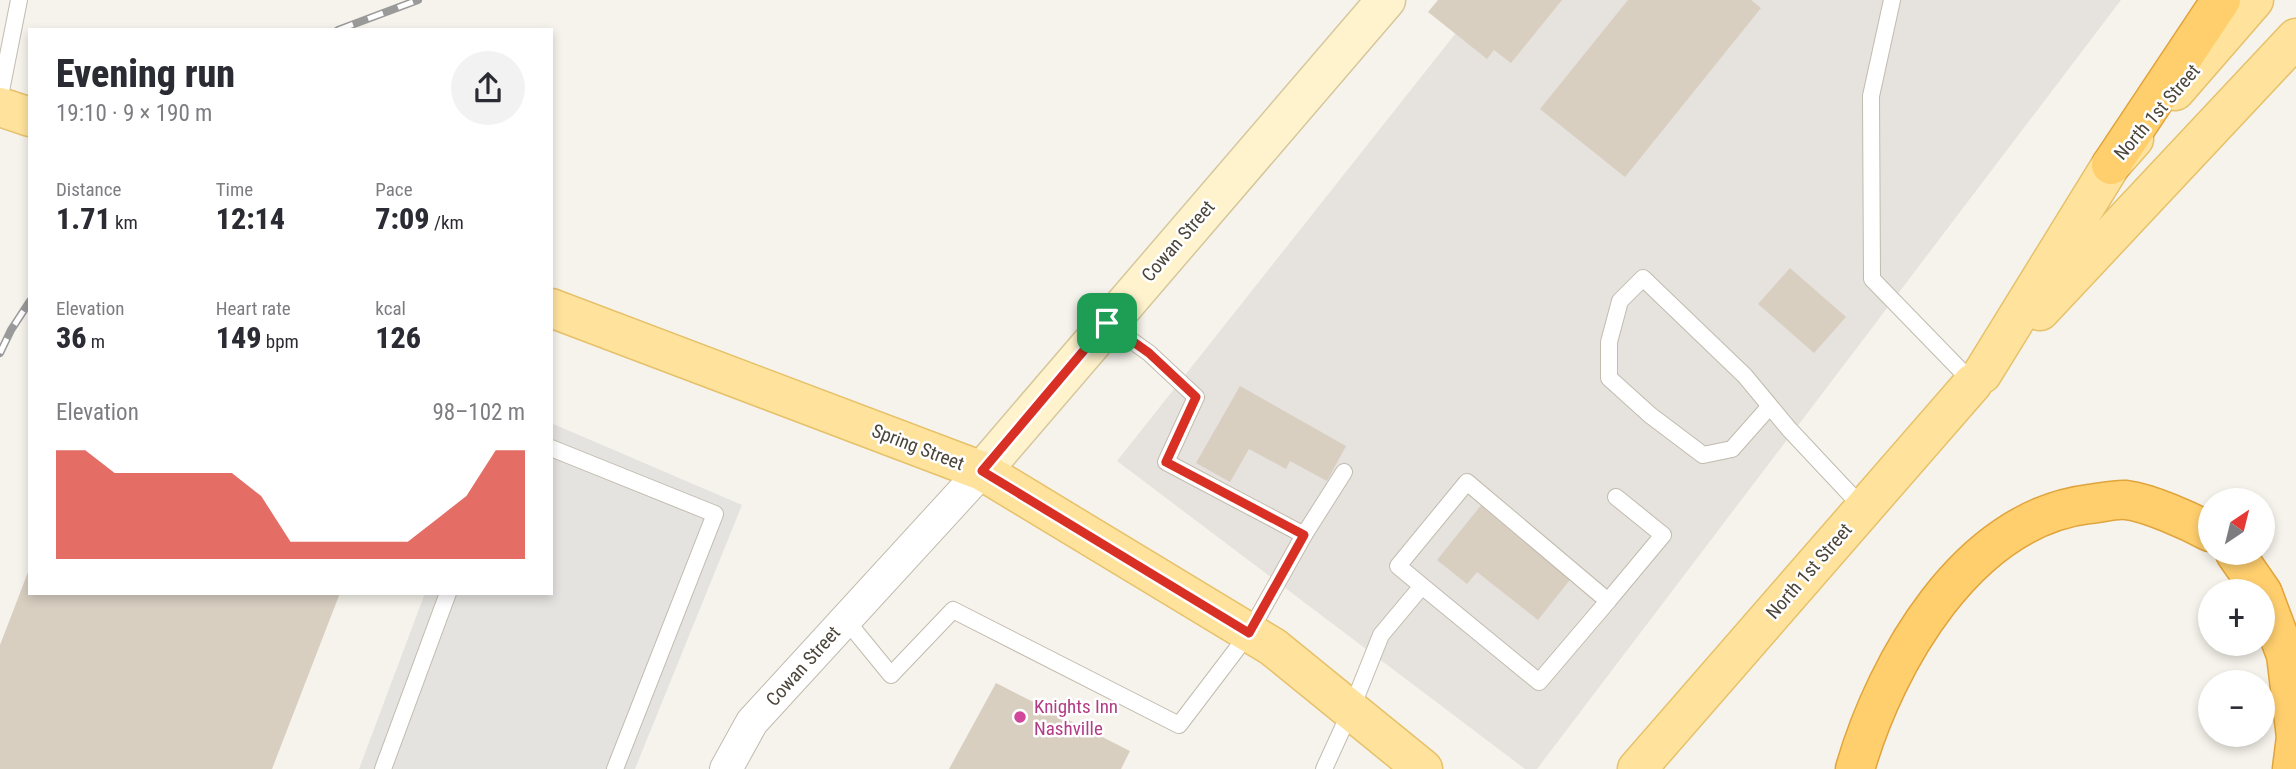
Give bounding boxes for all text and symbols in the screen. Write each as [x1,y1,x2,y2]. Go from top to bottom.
button: share [451,51,525,125]
text: Evening run [56,52,235,96]
street label: North 1st Street [2109,59,2205,165]
text: 19:10 · 9 × 190 m [56,100,212,127]
text: Distance [56,178,121,201]
text: Time [216,178,253,201]
text: Pace [375,178,413,201]
street label: Cowan Street [1137,196,1219,286]
text: 1.71 [56,201,111,236]
text: 12:14 [216,201,285,236]
text: 7:09 [375,201,430,236]
text: km [111,211,138,234]
text: /km [430,211,464,234]
pin [1077,293,1137,353]
text: Elevation [56,297,124,320]
text: Heart rate [216,297,291,320]
text: kcal [375,297,406,320]
icon: arrive [1088,304,1126,342]
text: 36 [56,320,87,355]
text: 149 [216,320,261,355]
text: 126 [375,320,421,355]
text: m [87,330,105,353]
text: bpm [261,330,299,353]
text: Elevation [56,399,139,426]
text: 98–102 m [432,399,525,426]
street label: Spring Street [869,419,967,475]
north arrow [2198,488,2275,565]
map controls [2198,488,2275,747]
street label: North 1st Street [1761,518,1857,624]
button: + [2198,579,2275,656]
street label: Cowan Street [761,621,845,711]
button: − [2198,670,2275,747]
place label: Knights Inn Nashville [1034,695,1118,740]
marker: Knights Inn Nashville [1012,709,1028,725]

